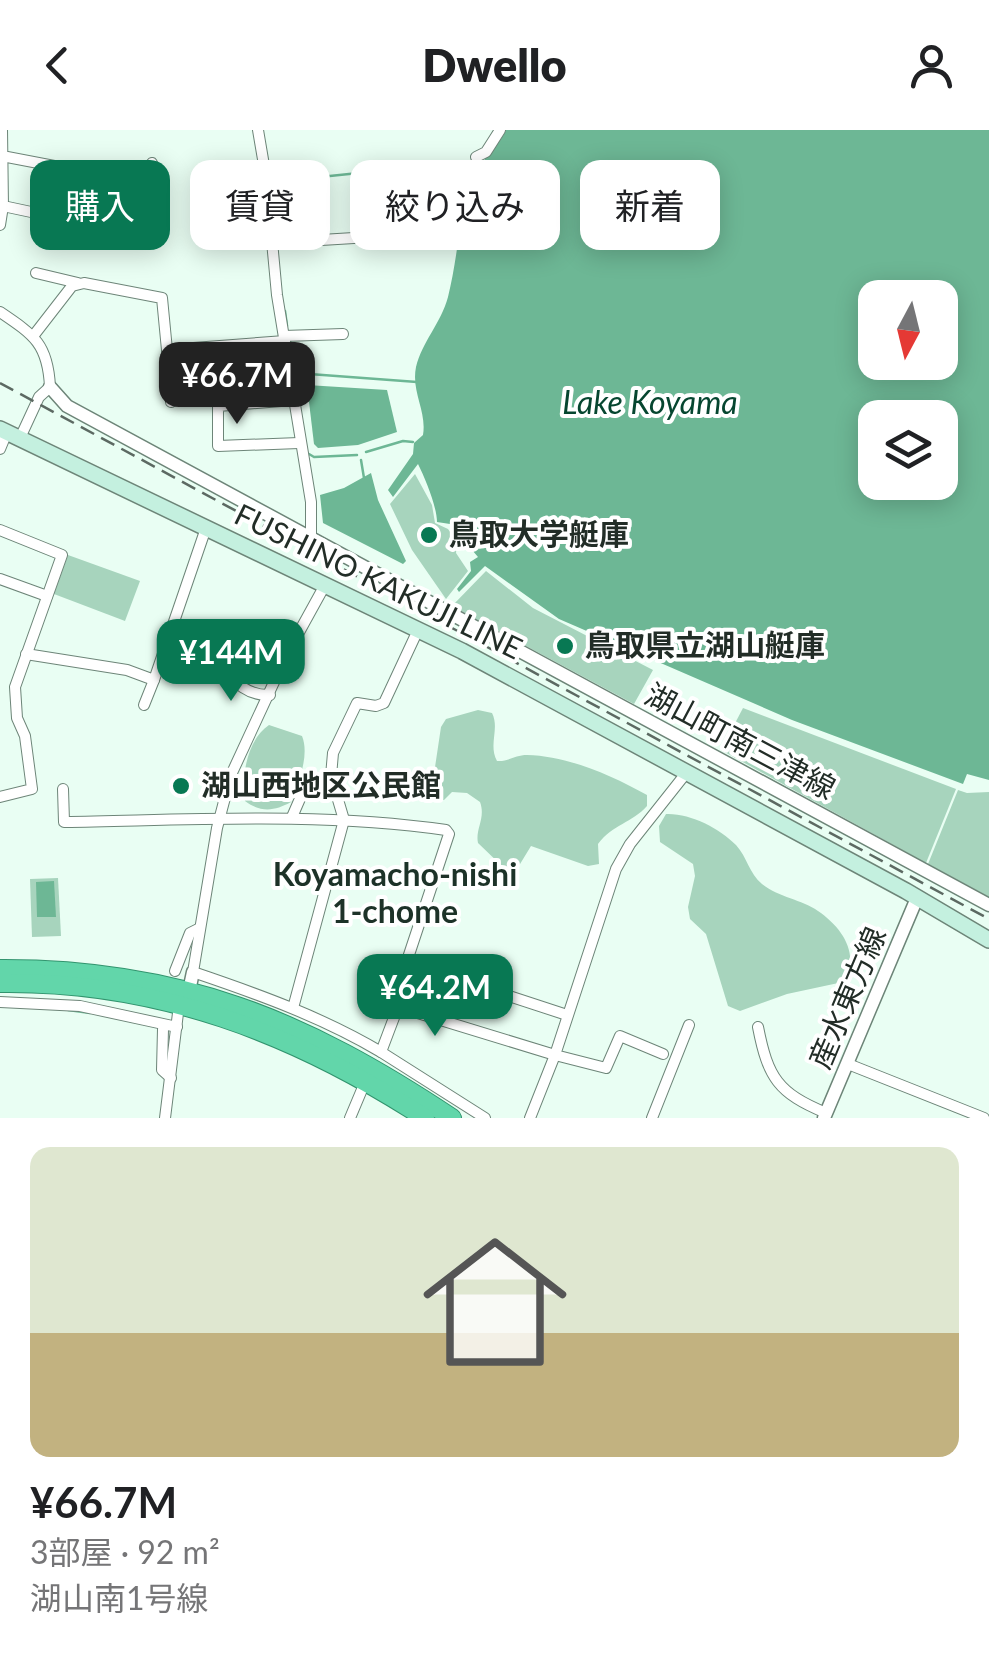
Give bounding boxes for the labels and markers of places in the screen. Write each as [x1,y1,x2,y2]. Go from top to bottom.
pin: ¥66.7M [156,342,318,427]
place label: 鳥取大学艇庫 [449,515,629,551]
marker: 鳥取大学艇庫 [418,524,440,546]
pin: ¥144M [161,619,301,704]
place label: 鳥取県立湖山艇庫 [585,626,825,662]
marker: 鳥取県立湖山艇庫 [554,635,576,657]
place label: 湖山西地区公民館 [201,766,441,802]
marker: 湖山西地区公民館 [170,775,192,797]
pin: ¥64.2M [354,954,516,1039]

